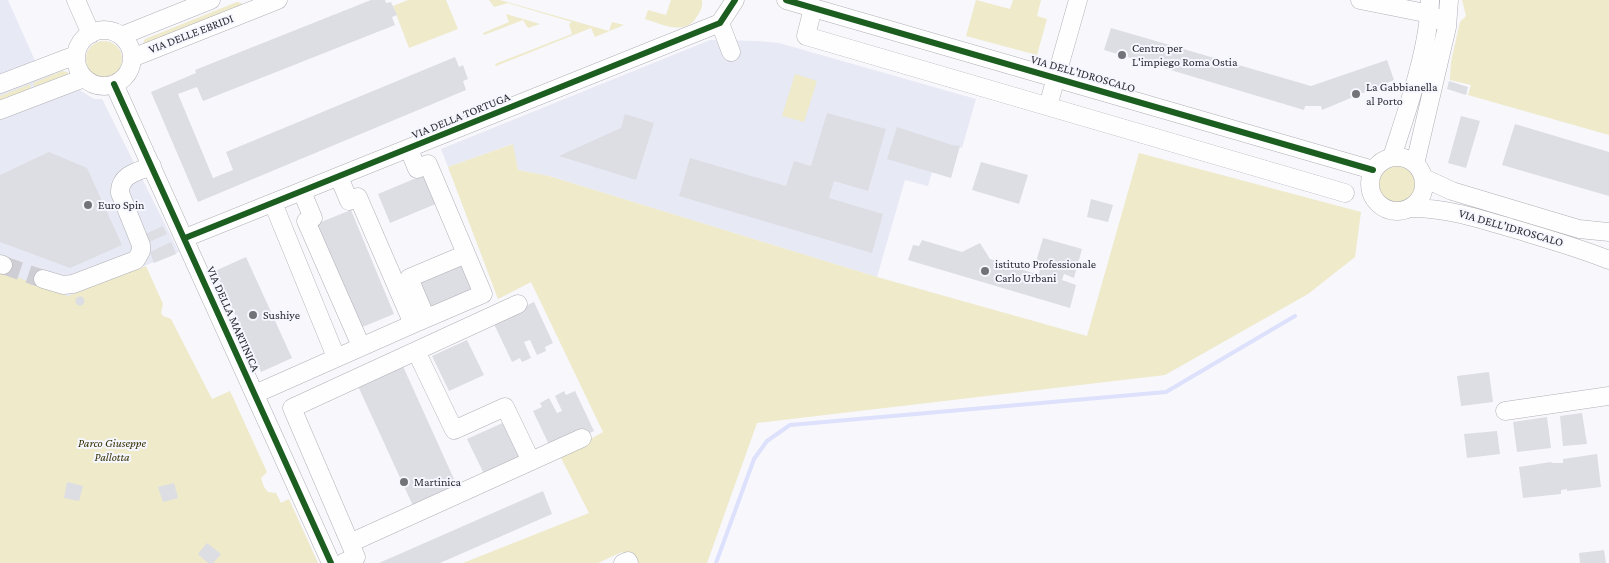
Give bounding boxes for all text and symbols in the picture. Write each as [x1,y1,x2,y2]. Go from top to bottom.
street label: VIA DELLE EBRIDI [147,11,235,57]
place label: Centro per L'impiego Roma Ostia [1132,41,1237,69]
marker: Centro per L'impiego Roma Ostia [1116,49,1128,61]
street label: VIA DELL'IDROSCALO [1029,52,1137,96]
place label: La Gabbianella al Porto [1366,80,1438,108]
marker: La Gabbianella al Porto [1350,88,1362,100]
street label: VIA DELLA TORTUGA [410,90,512,142]
place label: Euro Spin [98,198,144,212]
marker: Euro Spin [82,199,94,211]
street label: VIA DELL'IDROSCALO [1457,206,1565,250]
place label: istituto Professionale Carlo Urbani [995,257,1096,285]
street label: VIA DELLA MARTINICA [203,264,263,374]
marker: istituto Professionale Carlo Urbani [979,265,991,277]
place label: Sushiye [263,308,300,322]
marker: Sushiye [247,309,259,321]
park label: Parco Giuseppe Pallotta [78,436,146,464]
place label: Martinica [414,475,461,489]
marker: Martinica [398,476,410,488]

